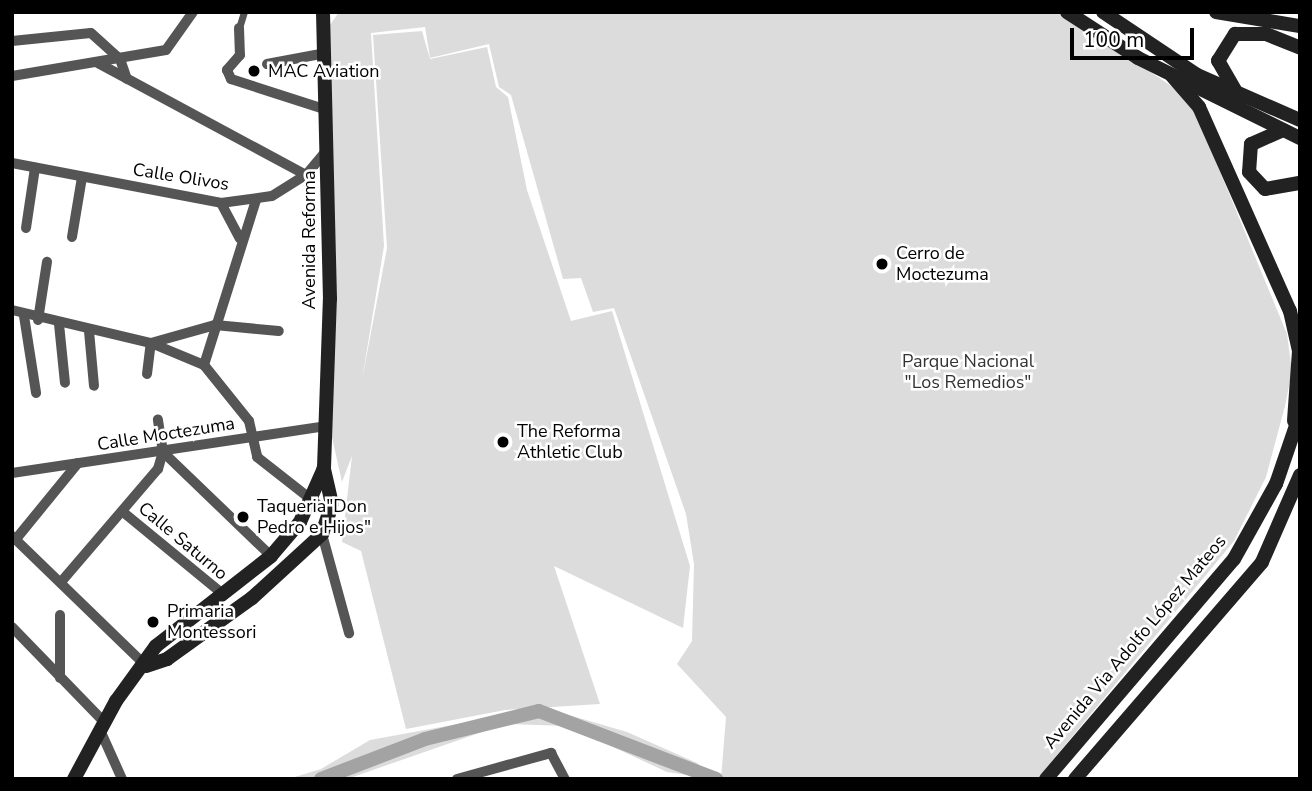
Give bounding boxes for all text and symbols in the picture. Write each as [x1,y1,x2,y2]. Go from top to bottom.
scale bar [1074,14,1198,58]
text: 100 m [1083,26,1144,54]
place label: MAC Aviation [268,60,379,82]
marker: MAC Aviation [246,63,262,79]
street label: Calle Olivos [131,159,231,195]
street label: Avenida Reforma [298,171,320,309]
place label: Cerro de Moctezuma [896,243,989,286]
marker: Cerro de Moctezuma [874,256,890,272]
park label: Parque Nacional "Los Remedios" [902,351,1034,394]
street label: Calle Moctezuma [96,412,236,456]
place label: The Reforma Athletic Club [517,421,623,464]
marker: The Reforma Athletic Club [495,434,511,450]
place label: Taqueria"Don Pedro e Hijos" [257,496,371,538]
street label: Calle Saturno [134,497,232,585]
marker: Taqueria"Don Pedro e Hijos" [235,509,251,525]
street label: Avenida Via Adolfo López Mateos [1039,531,1231,753]
place label: Primaria Montessori [167,601,256,644]
marker: Primaria Montessori [145,614,161,630]

